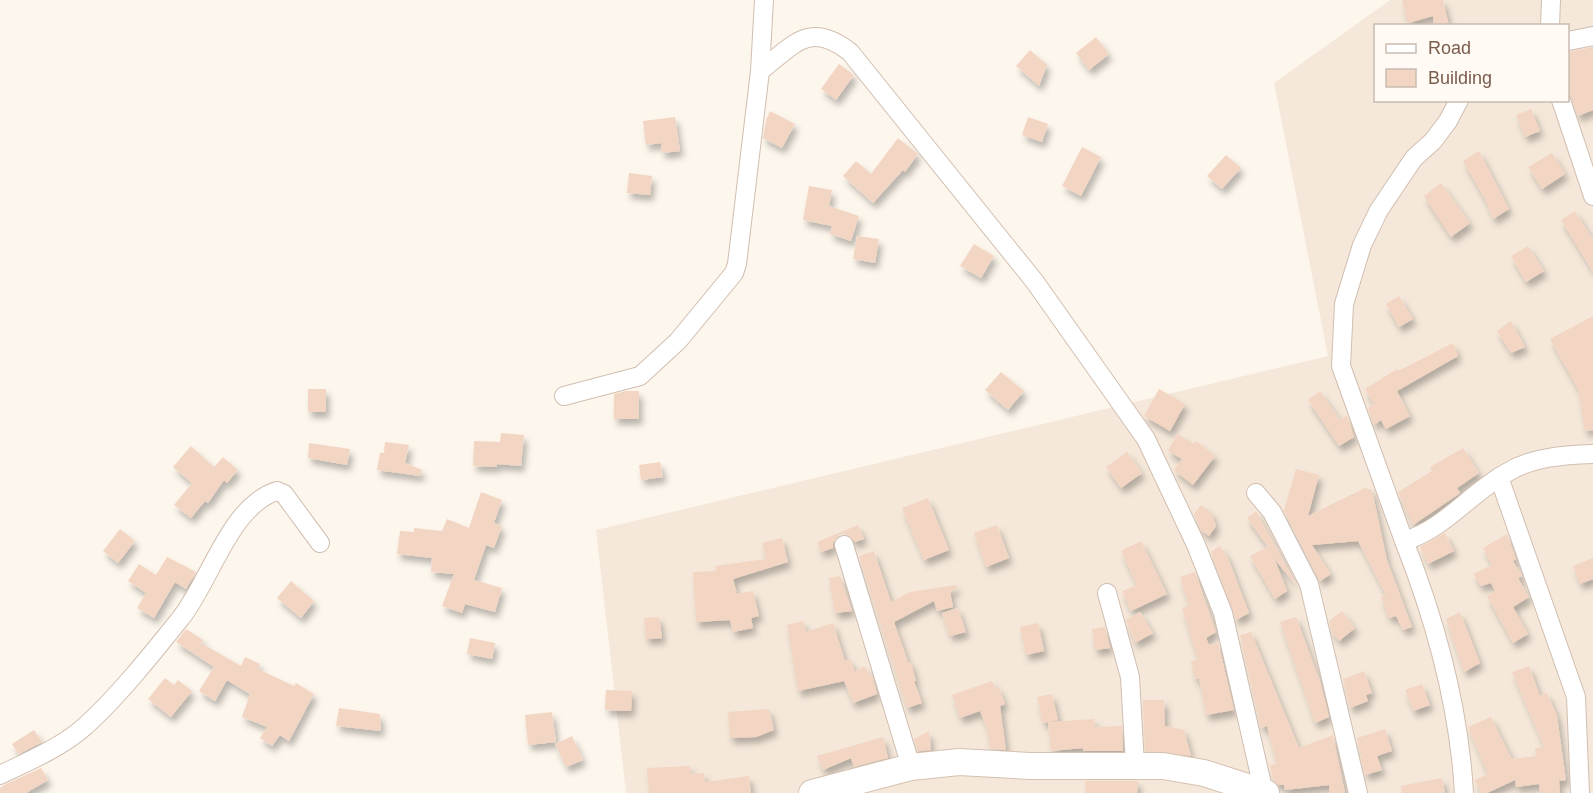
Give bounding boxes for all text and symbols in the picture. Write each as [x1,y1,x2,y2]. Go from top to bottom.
legend [1374,24,1569,102]
text: Road [1428,38,1471,58]
text: Building [1428,68,1492,88]

